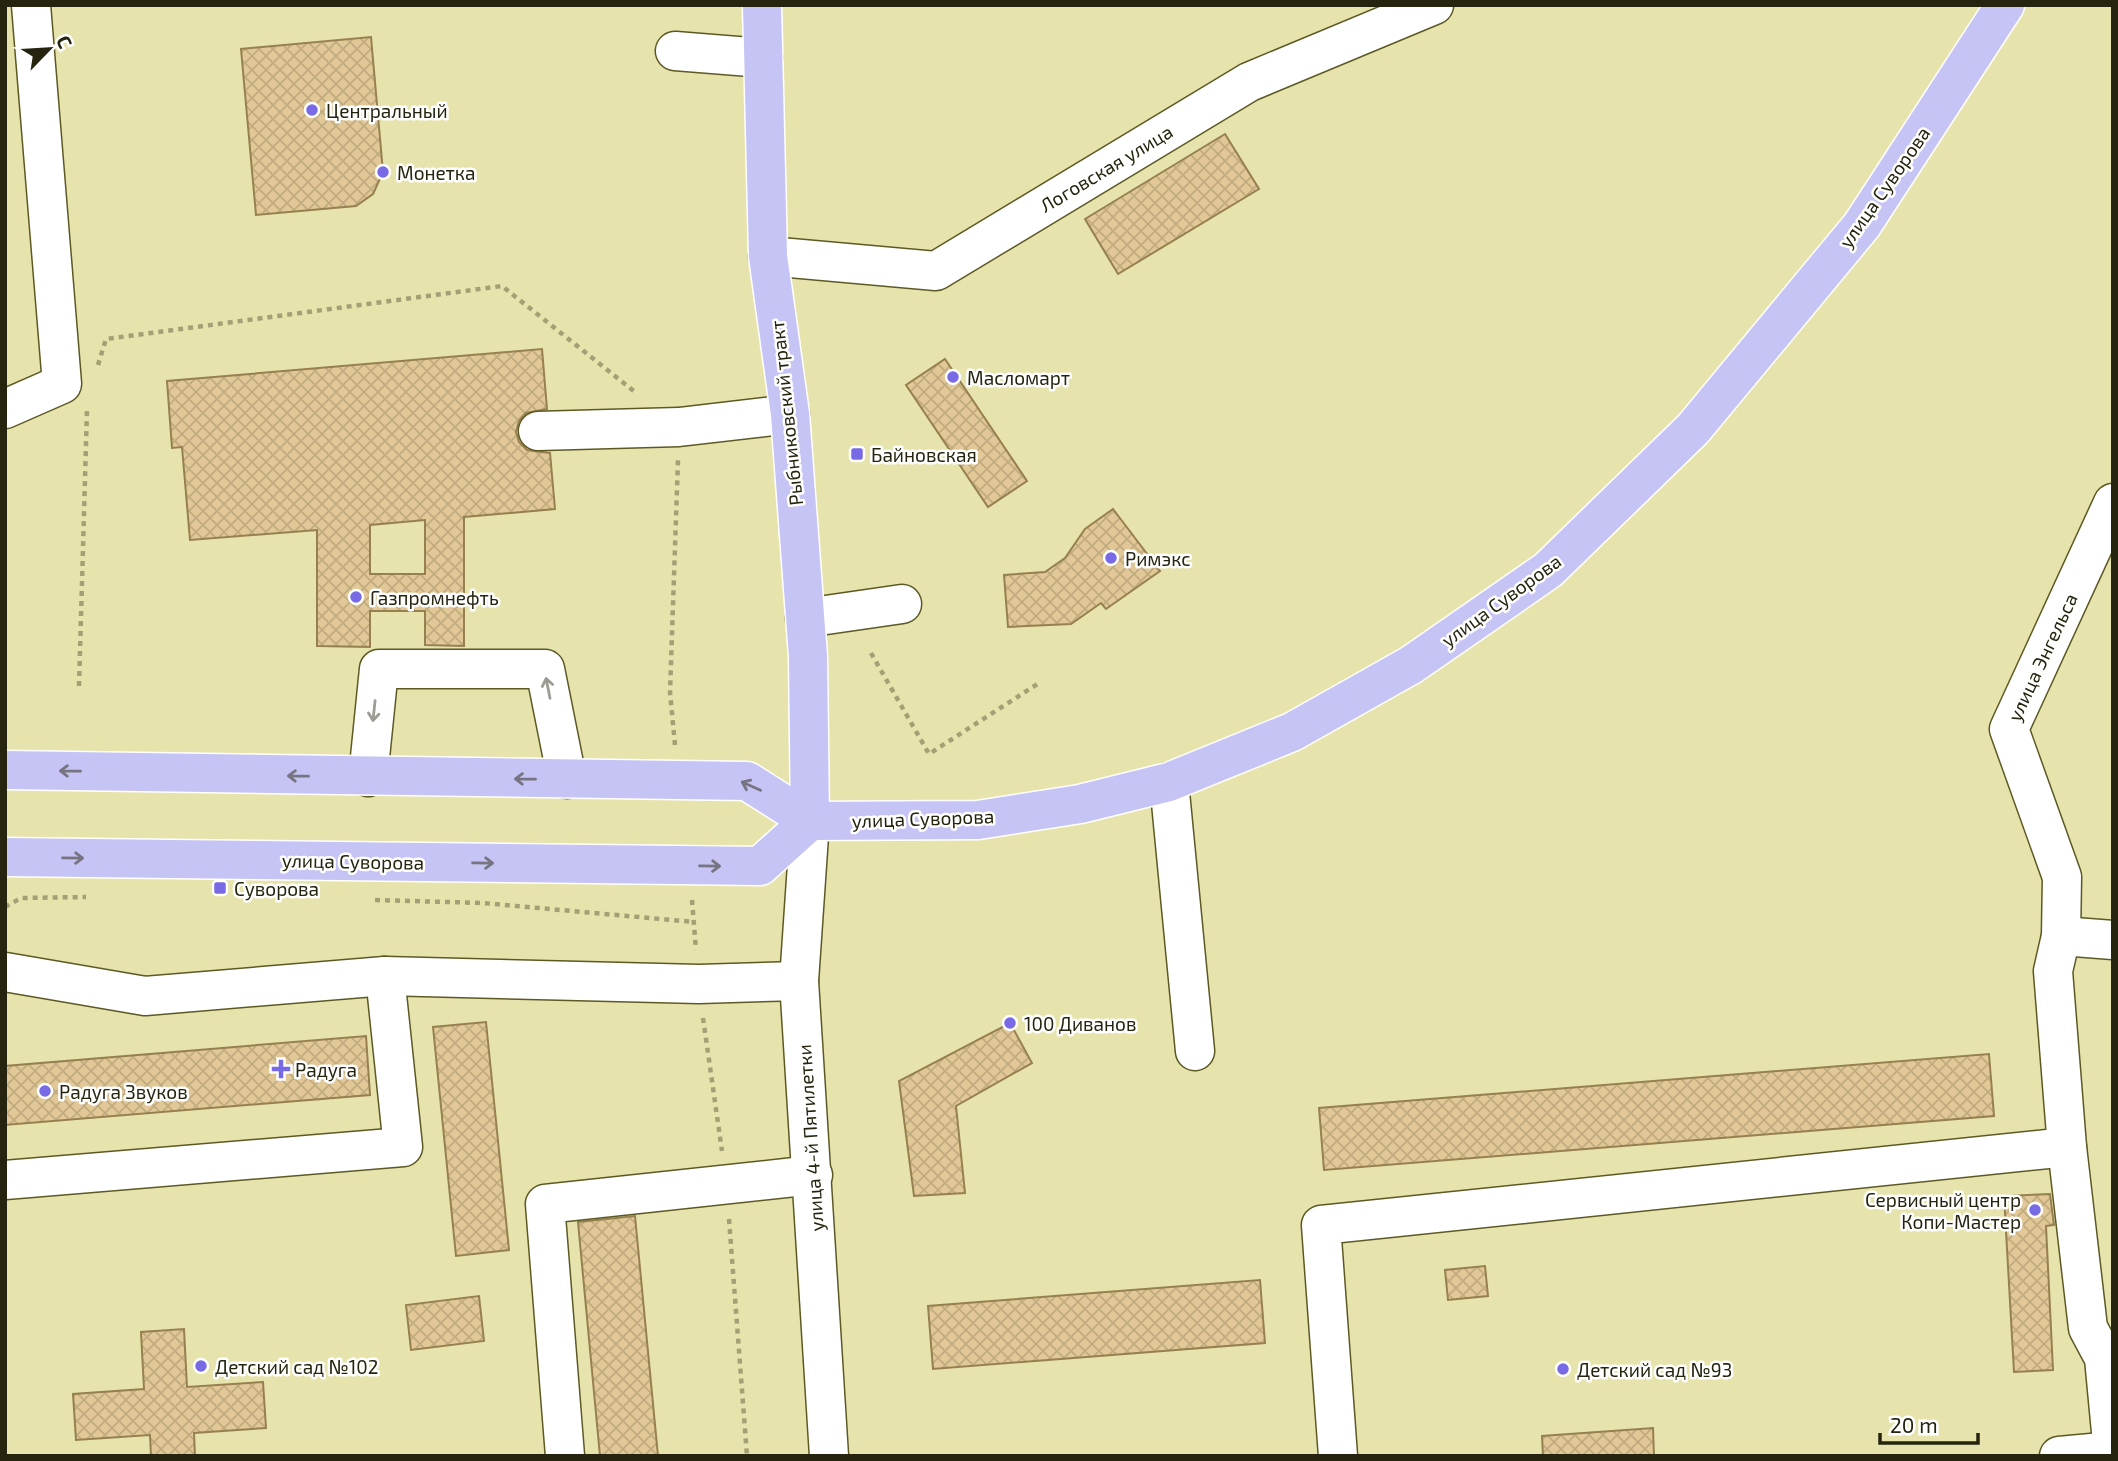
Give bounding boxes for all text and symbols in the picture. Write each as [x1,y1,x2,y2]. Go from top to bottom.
north arrow [14,14,84,84]
text: С [52,32,78,52]
place label: Центральный [326,99,448,122]
marker: Центральный [304,102,320,118]
street label: Логовская улица [1035,119,1177,218]
street label: улица Суворова [1834,122,1935,252]
place label: Монетка [397,161,475,184]
marker: Монетка [375,164,391,180]
street label: Рыбниковский тракт [765,319,807,507]
place label: Масломарт [967,366,1070,389]
marker: Масломарт [945,369,961,385]
place label: Байновская [871,443,977,466]
marker: Байновская [849,446,865,462]
place label: Римэкс [1125,547,1191,570]
street label: улица Суворова [1437,549,1566,652]
marker: Римэкс [1103,550,1119,566]
place label: Газпромнефть [370,586,499,609]
marker: Газпромнефть [348,589,364,605]
street label: улица Энгельса [2002,589,2083,725]
one-way arrow [541,677,555,700]
one-way arrow [368,699,381,722]
one-way arrow [59,764,82,778]
one-way arrow [287,769,310,782]
one-way arrow [514,772,537,786]
one-way arrow [741,779,762,792]
street label: улица Суворова [851,804,995,833]
street label: улица Суворова [282,848,424,875]
one-way arrow [62,851,85,864]
one-way arrow [471,856,494,870]
one-way arrow [698,859,721,873]
place label: Суворова [234,877,319,901]
marker: Суворова [212,880,228,896]
place label: 100 Диванов [1024,1012,1136,1035]
marker: 100 Диванов [1002,1015,1018,1031]
street label: улица 4-й Пятилетки [792,1044,829,1232]
place label: Радуга [295,1058,357,1082]
marker: Радуга [273,1061,289,1077]
place label: Радуга Звуков [59,1080,188,1104]
marker: Радуга Звуков [37,1083,53,1099]
place label: Сервисный центр Копи-Мастер [1865,1188,2021,1233]
marker: Сервисный центр Копи-Мастер [2027,1202,2043,1218]
place label: Детский сад №102 [215,1355,379,1378]
marker: Детский сад №102 [193,1358,209,1374]
place label: Детский сад №93 [1577,1358,1732,1381]
marker: Детский сад №93 [1555,1361,1571,1377]
scale bar [1880,1402,1978,1446]
text: 20 m [1890,1412,1938,1437]

